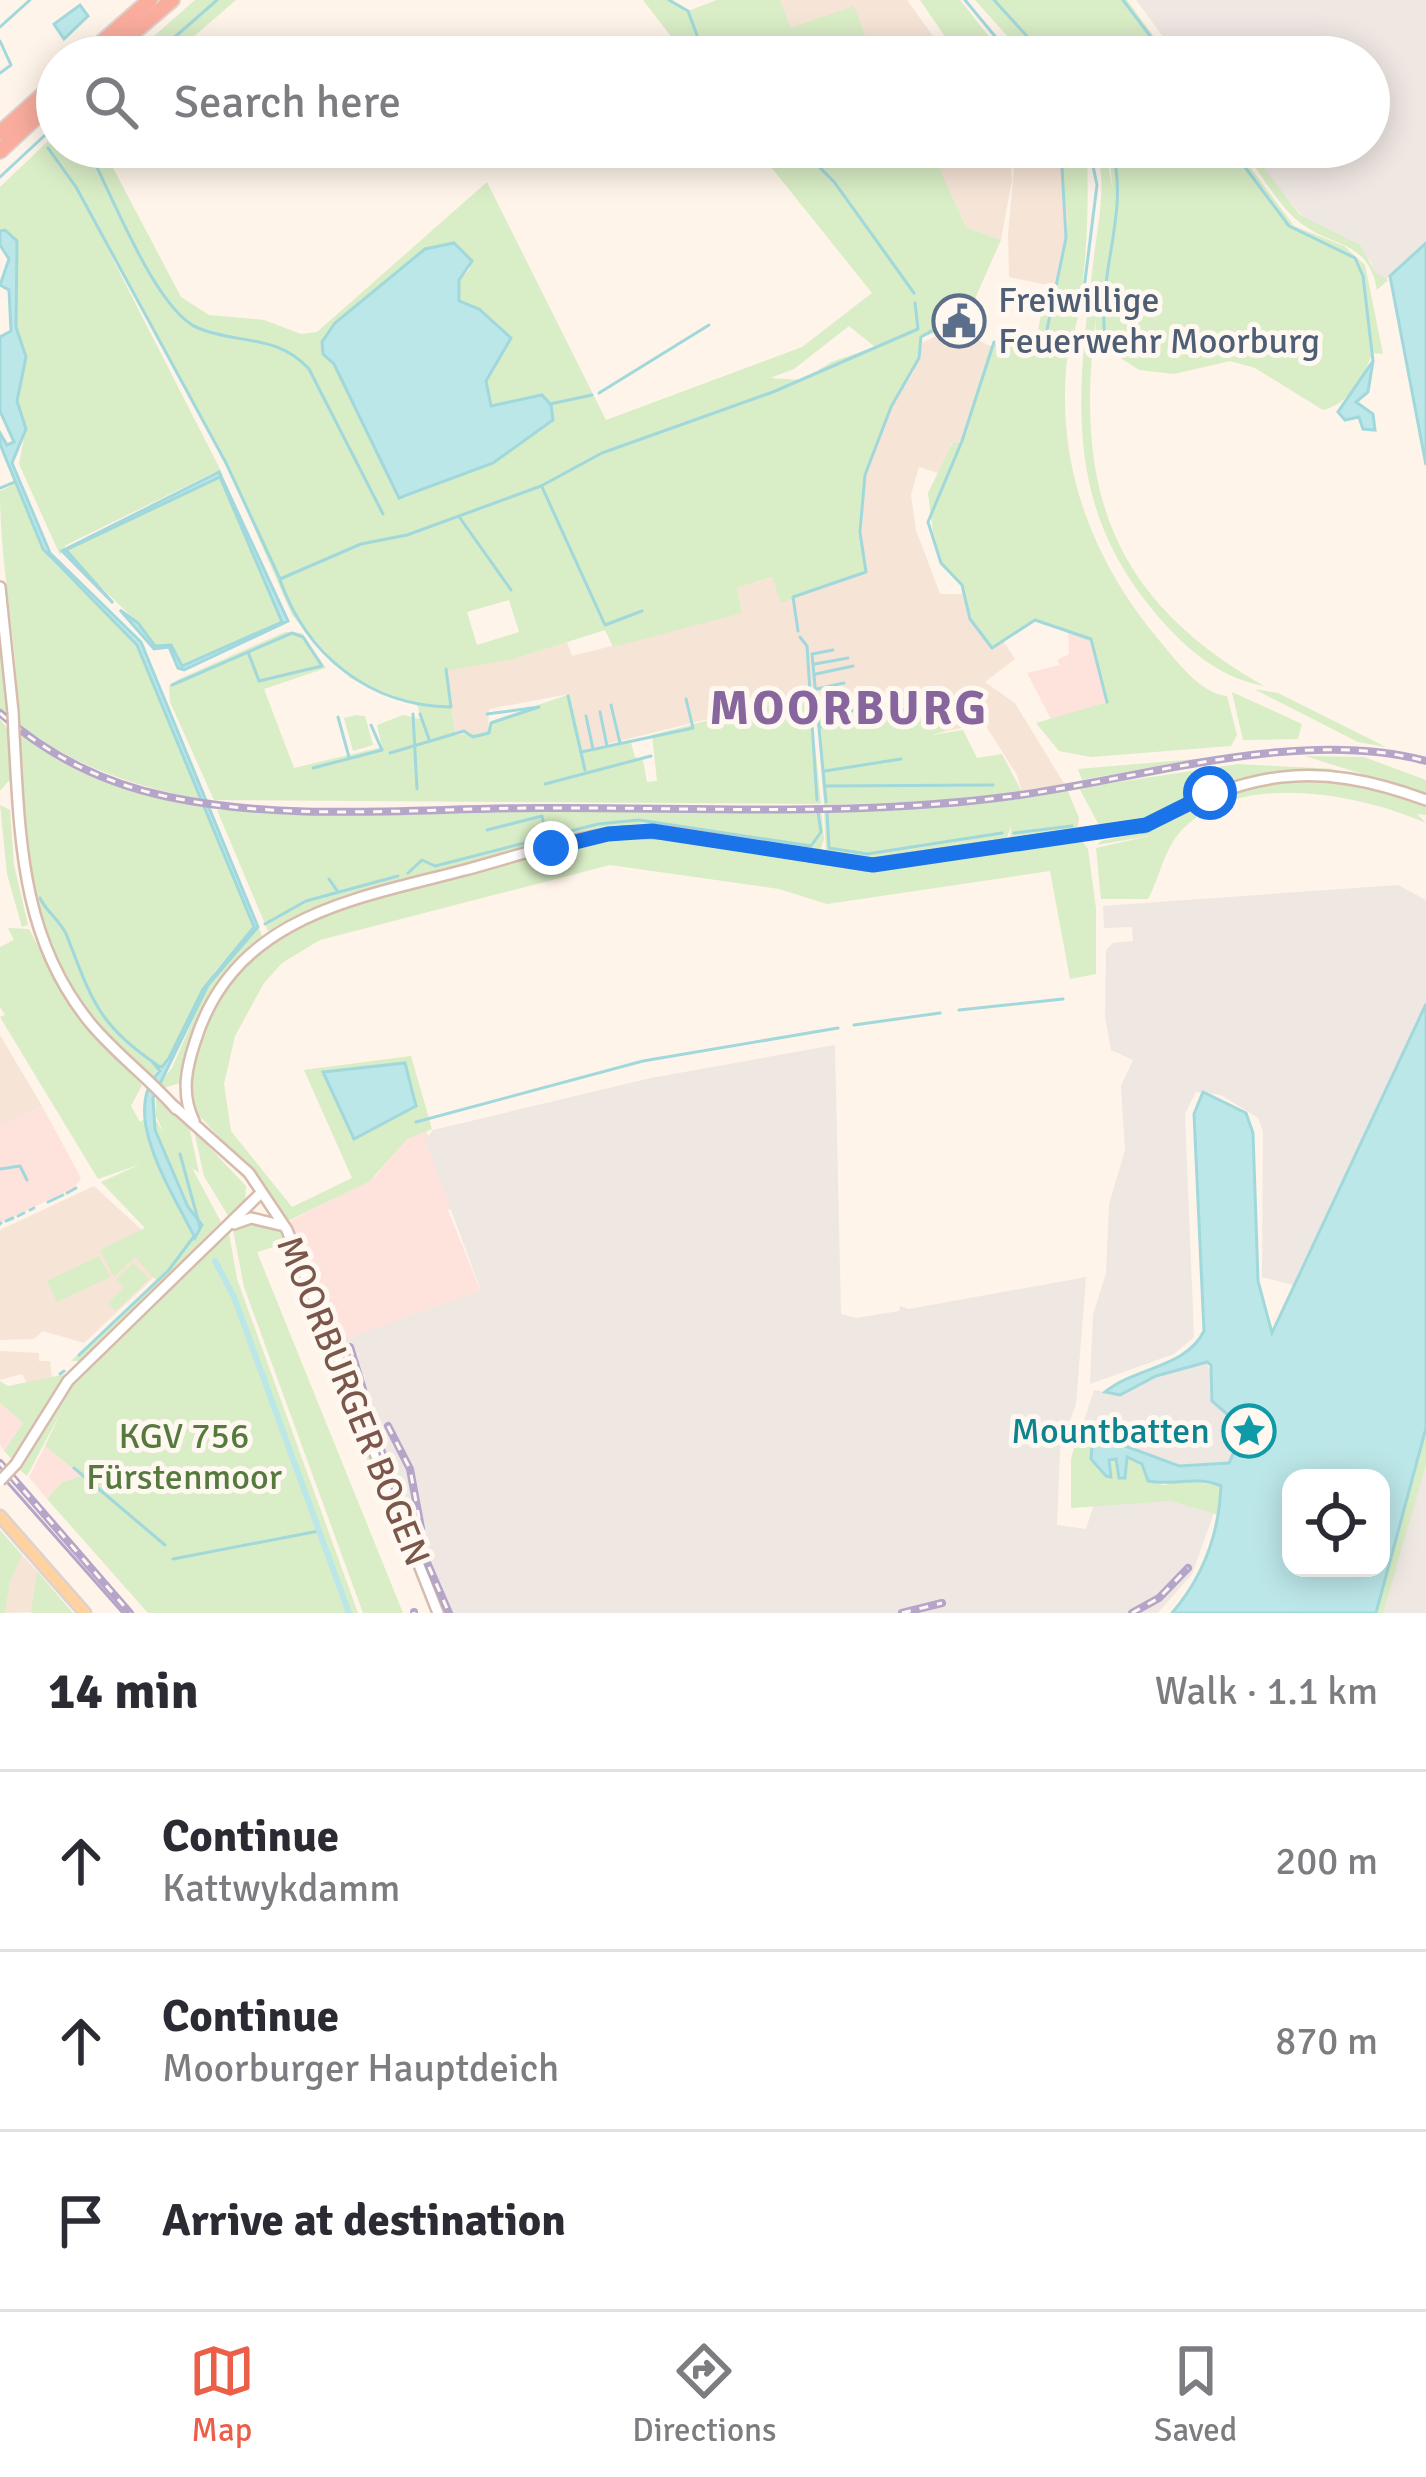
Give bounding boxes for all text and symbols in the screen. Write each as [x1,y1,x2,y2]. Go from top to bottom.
search box [36,36,1390,168]
icon: search [78,69,144,135]
text: Search here [174,75,401,130]
place label: Freiwillige Feuerwehr Moorburg [998,278,1320,364]
public building icon: Freiwillige Feuerwehr Moorburg [931,293,987,349]
district label: MOORBURG [709,679,989,738]
route start [1183,766,1237,820]
route end [524,821,578,875]
street label: MOORBURGER BOGEN [266,1230,440,1572]
place icon: Mountbatten [1221,1403,1277,1459]
place label: Mountbatten [1011,1409,1210,1454]
park label: KGV 756 Fürstenmoor [86,1414,283,1500]
map controls [1282,1469,1390,1577]
button: locate [1282,1469,1390,1577]
text: 14 min [48,1660,199,1723]
text: Walk · 1.1 km [1155,1667,1378,1715]
text: Continue [162,1809,339,1864]
icon: ahead [48,1828,114,1894]
text: 200 m [1275,1837,1378,1885]
text: Kattwykdamm [162,1864,400,1912]
text: Continue [162,1989,339,2044]
icon: ahead [48,2008,114,2074]
text: 870 m [1275,2017,1378,2065]
text: Moorburger Hauptdeich [162,2044,559,2092]
icon: arrive [48,2188,114,2254]
text: Arrive at destination [162,2193,566,2248]
tab: Map [189,2338,255,2451]
tab: Directions [632,2338,777,2451]
tab: Saved [1154,2338,1237,2451]

